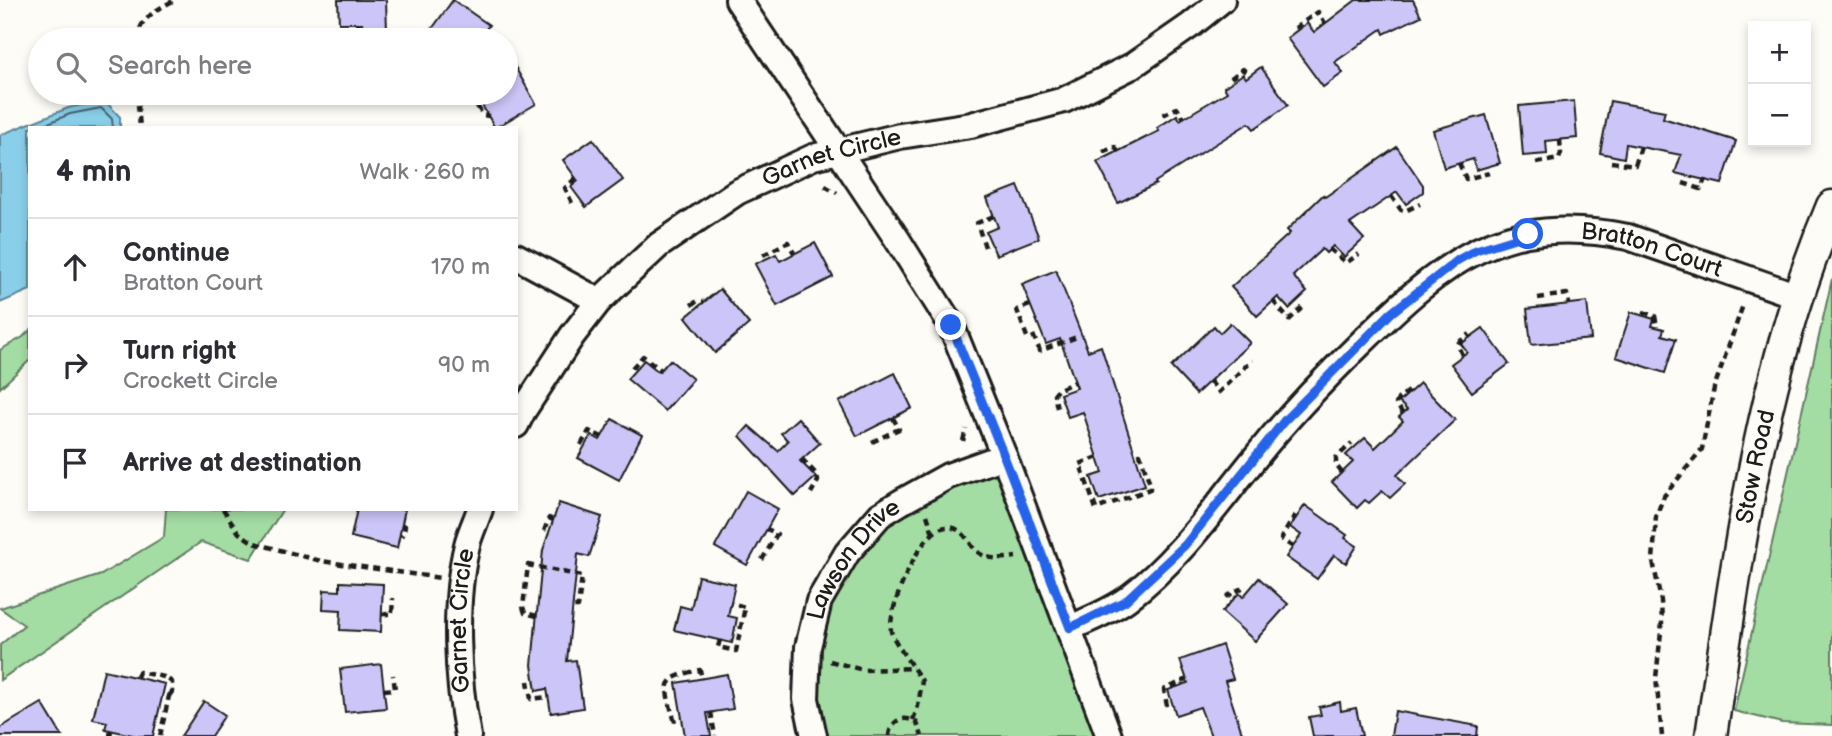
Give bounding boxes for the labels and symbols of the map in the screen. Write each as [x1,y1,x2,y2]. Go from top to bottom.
street label: Garnet Circle [757,122,904,194]
street label: Bratton Court [1580,217,1727,284]
route start [1512,218,1543,249]
route end [935,309,966,340]
street label: Stow Road [1730,407,1781,526]
street label: Lawson Drive [801,492,905,623]
street label: Garnet Circle [444,546,481,694]

